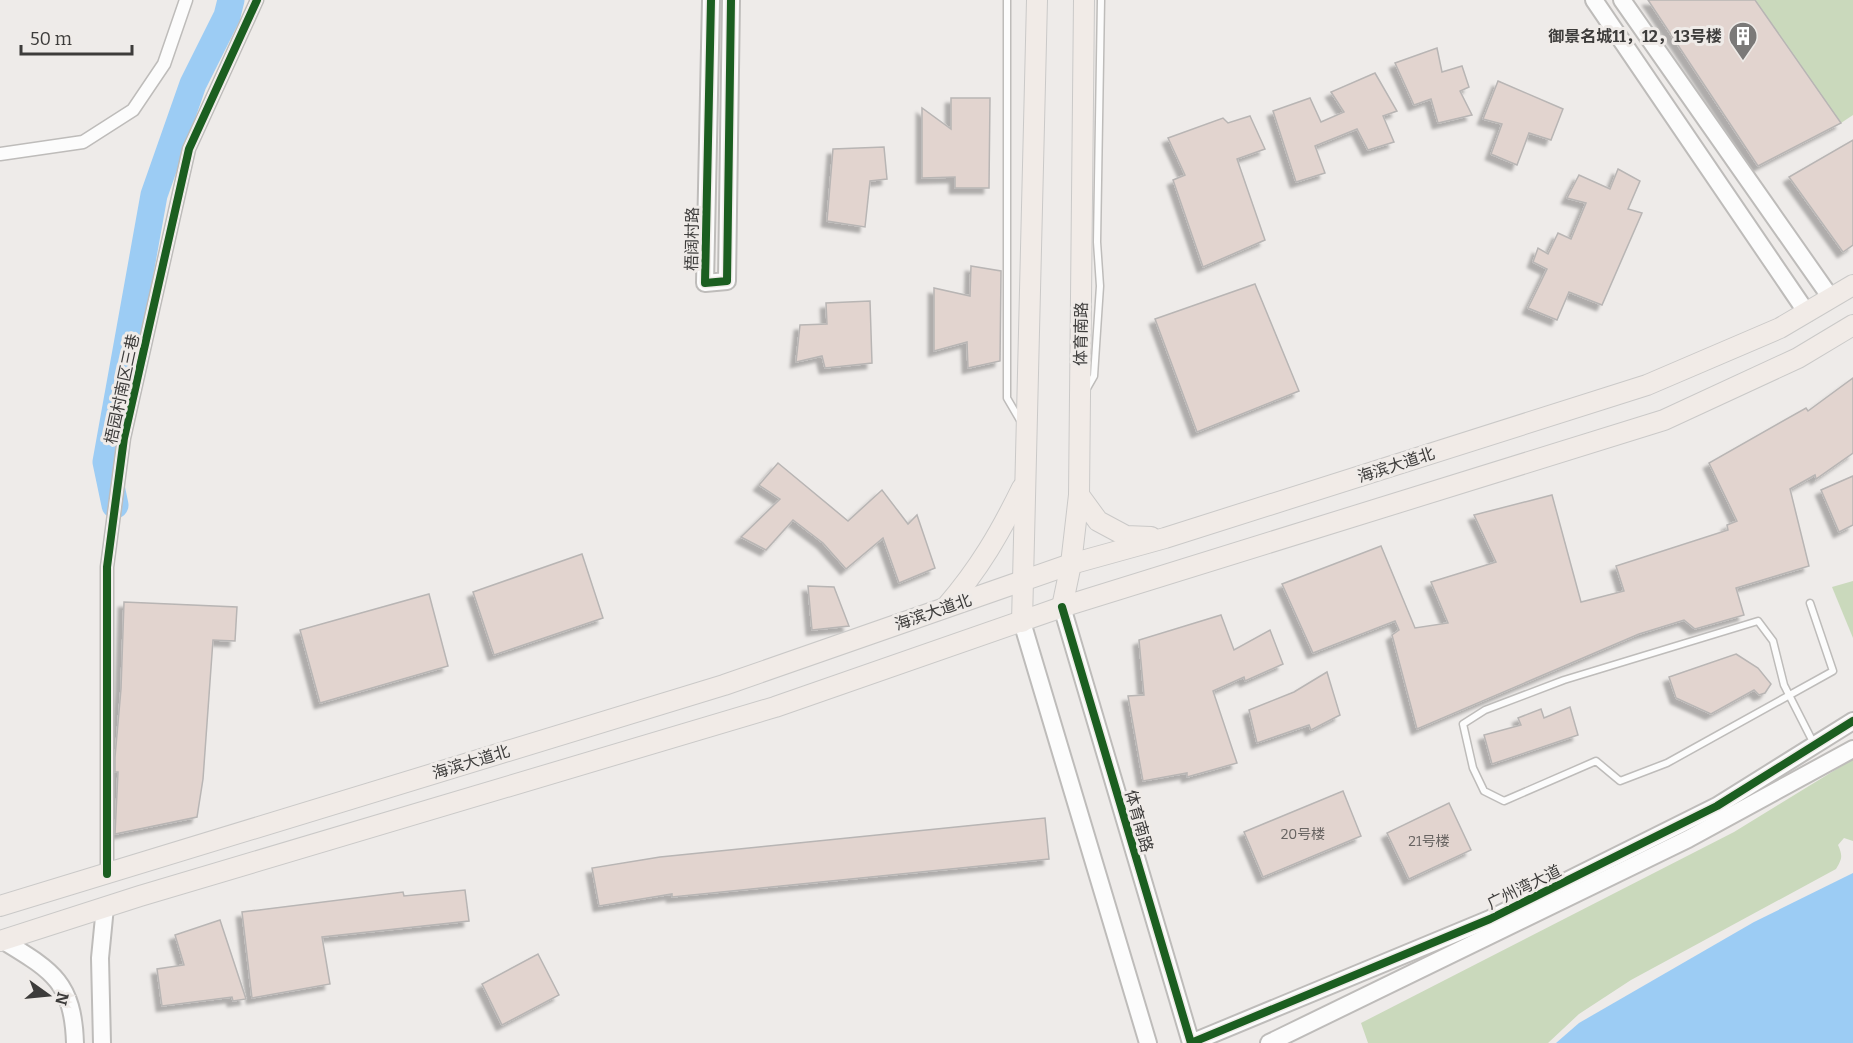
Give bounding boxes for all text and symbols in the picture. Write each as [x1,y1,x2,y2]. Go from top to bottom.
scale bar [21,18,132,56]
building icon: 御景名城11，12，13号楼 [1727,20,1759,62]
place label: 御景名城11，12，13号楼 [1548,27,1722,46]
text: 50 m [30,28,72,50]
street label: 梧阔村路 [682,207,702,271]
street label: 体育南路 [1071,302,1091,366]
street label: 梧园村南区三巷 [101,332,143,446]
street label: 海滨大道北 [1355,444,1437,486]
street label: 海滨大道北 [892,590,974,634]
street label: 海滨大道北 [430,741,512,783]
street label: 体育南路 [1121,788,1157,854]
house number: 20号楼 [1281,826,1325,843]
house number: 21号楼 [1408,833,1450,850]
street label: 广州湾大道 [1484,861,1564,913]
north arrow [18,965,78,1025]
text: N [51,990,73,1007]

